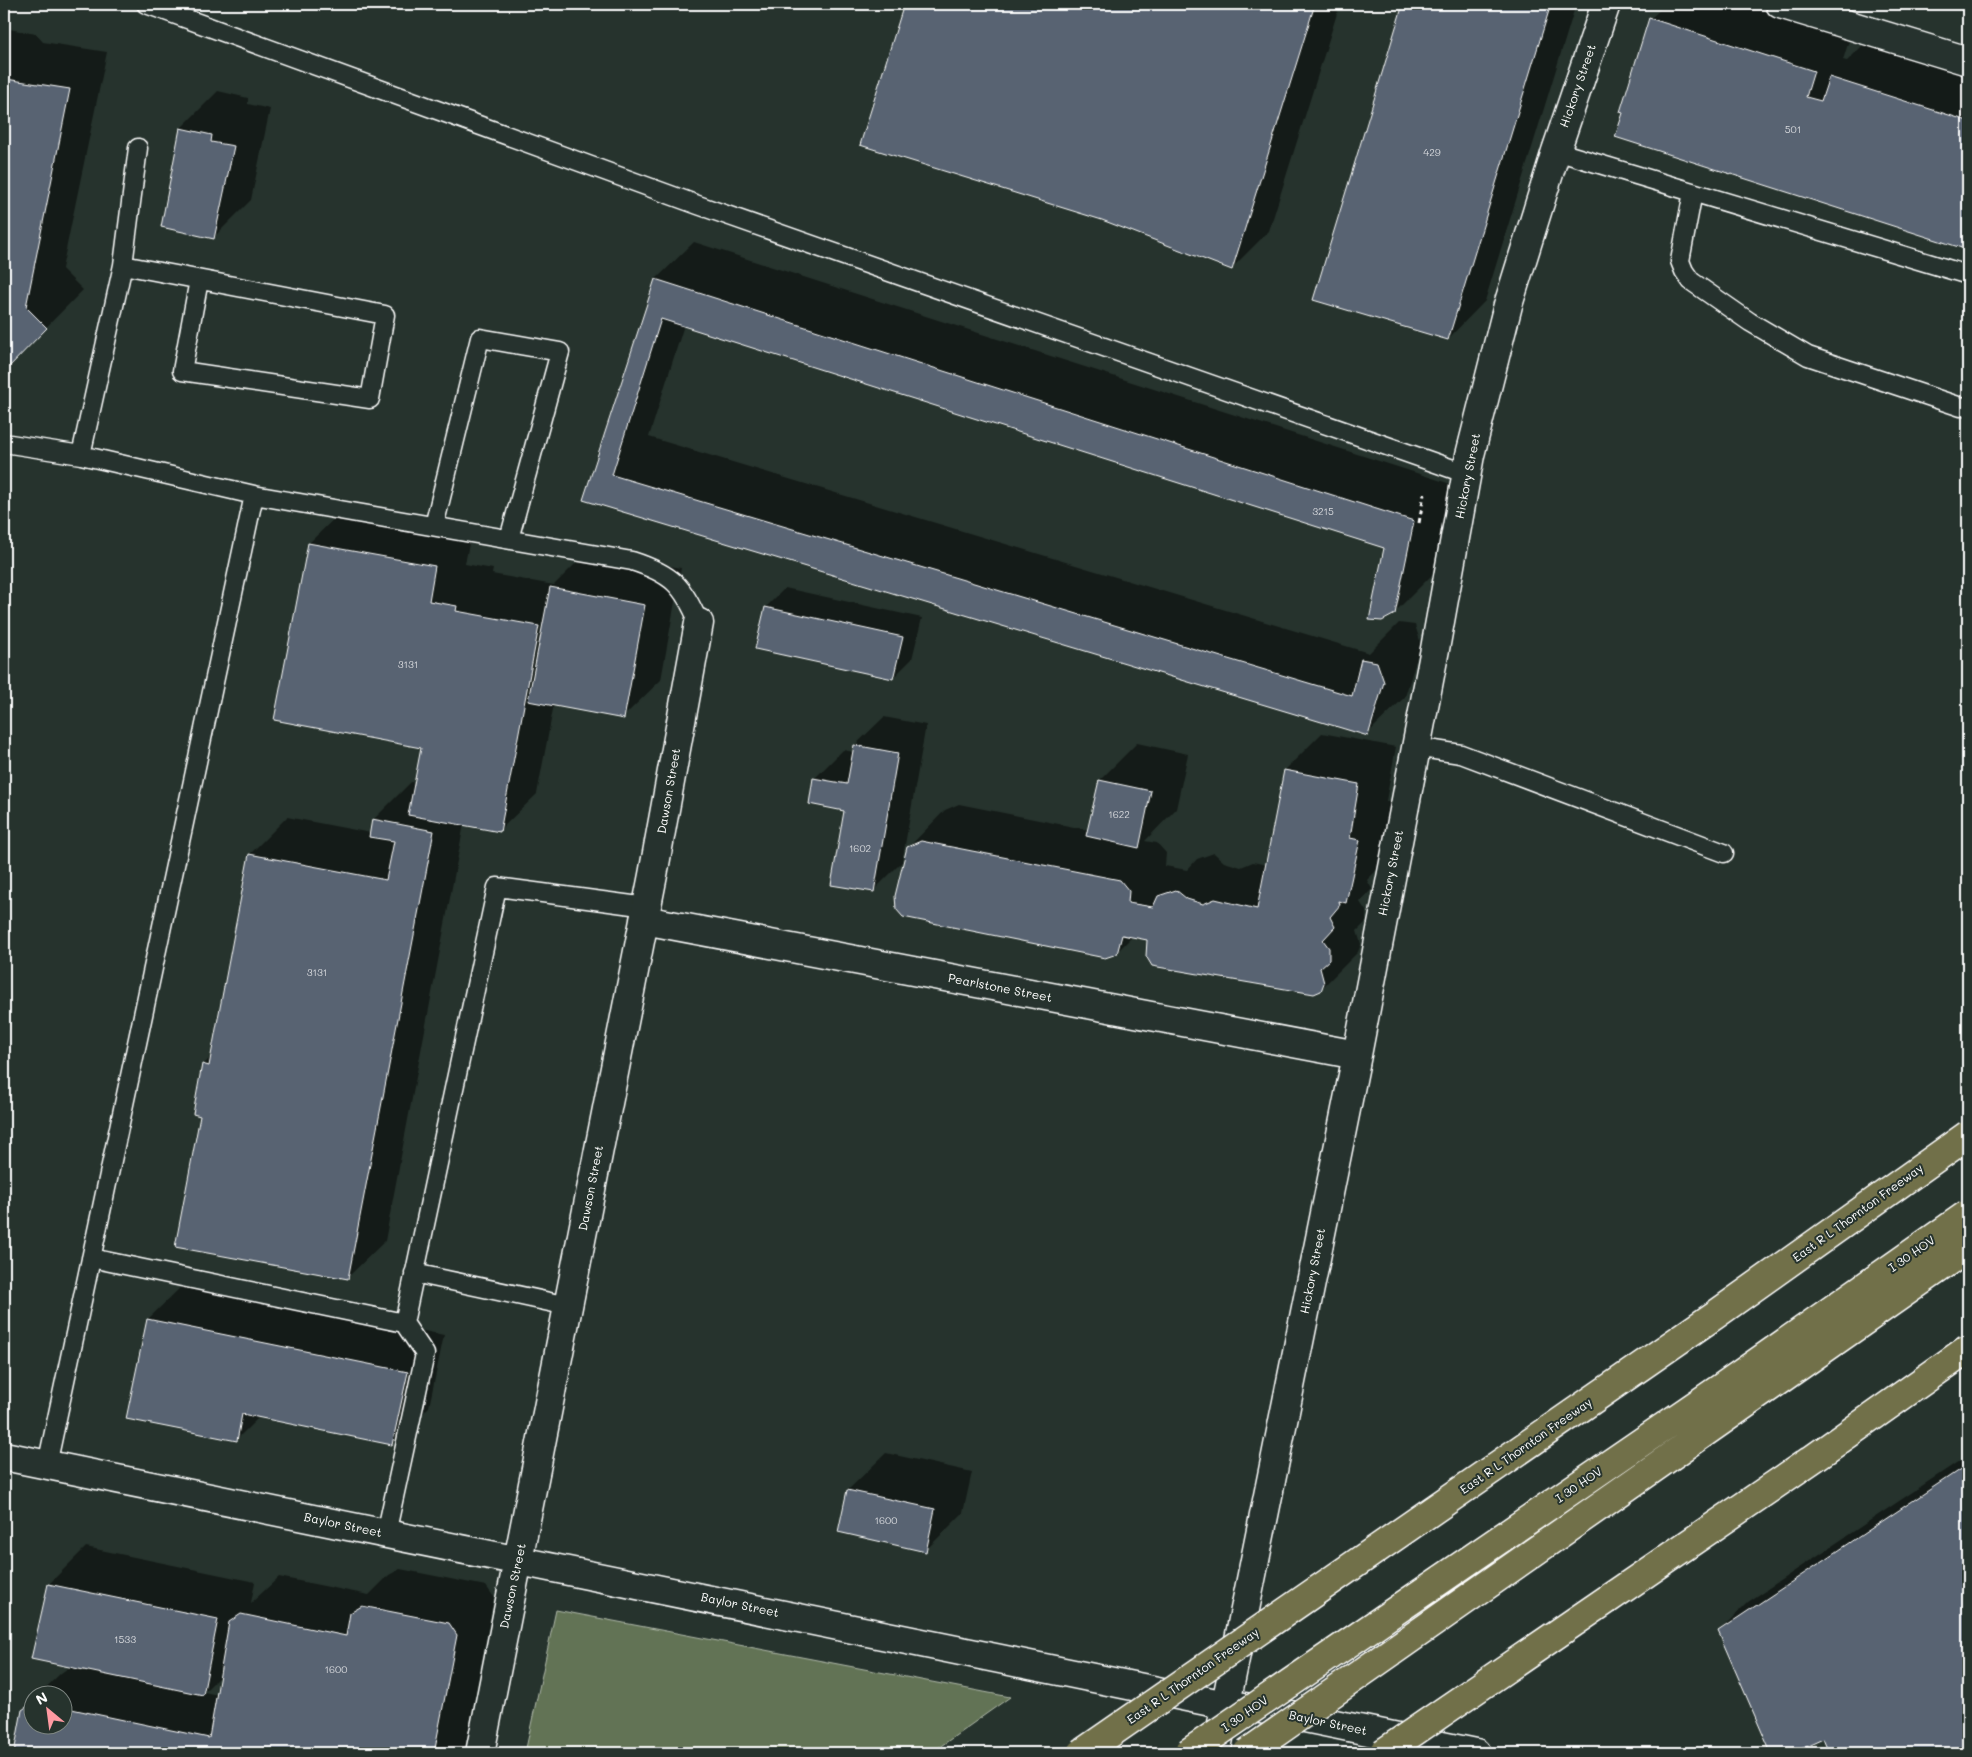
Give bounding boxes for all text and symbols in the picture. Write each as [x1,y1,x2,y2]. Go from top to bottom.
street label: Hickory Street [1555,42,1599,129]
house number: 501 [1785,122,1801,136]
house number: 429 [1423,145,1441,159]
street label: Hickory Street [1451,432,1483,520]
house number: 3215 [1312,504,1334,518]
house number: 3131 [398,657,418,671]
street label: Dawson Street [653,747,683,835]
house number: 1622 [1108,807,1130,821]
street label: Hickory Street [1374,829,1406,917]
house number: 1602 [849,841,871,855]
house number: 3131 [307,965,327,979]
street label: Pearlstone Street [947,969,1054,1005]
street label: Dawson Street [574,1144,606,1232]
street label: East R L Thornton Freeway [1789,1159,1926,1265]
street label: Hickory Street [1296,1227,1328,1315]
street label: I 30 HOV [1885,1231,1938,1275]
street label: East R L Thornton Freeway [1456,1393,1595,1497]
street label: I 30 HOV [1552,1463,1605,1506]
street label: Baylor Street [303,1508,384,1540]
house number: 1600 [875,1513,897,1527]
street label: Dawson Street [495,1542,529,1630]
street label: Baylor Street [700,1588,781,1620]
street label: East R L Thornton Freeway [1123,1623,1262,1727]
house number: 1533 [114,1632,136,1646]
house number: 1600 [325,1662,347,1676]
north arrow [22,1684,72,1734]
text: N [32,1687,51,1709]
street label: I 30 HOV [1218,1691,1271,1735]
street label: Baylor Street [1288,1706,1369,1738]

